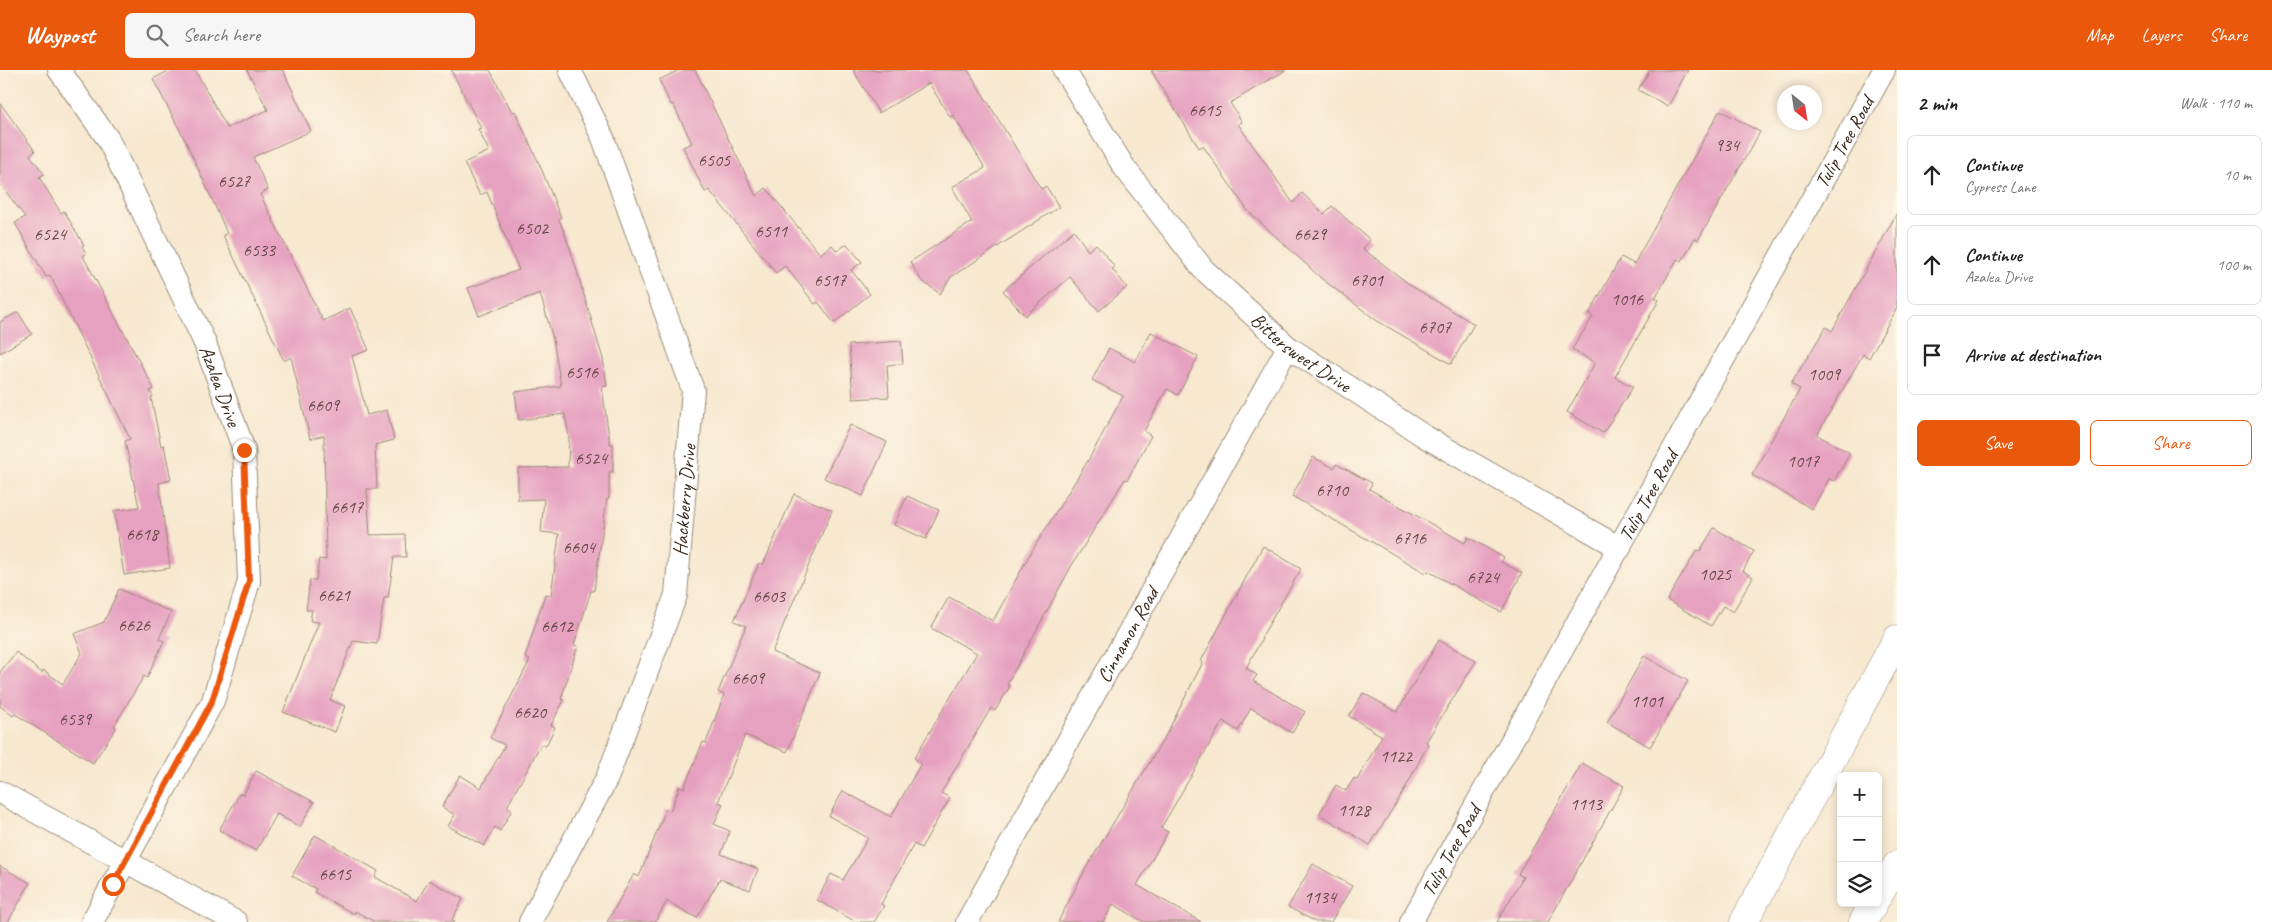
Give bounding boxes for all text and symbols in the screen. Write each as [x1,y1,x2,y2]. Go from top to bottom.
search box [125,13,475,58]
text: Waypost [25,20,95,50]
icon: search [143,21,171,49]
text: Search here [183,23,260,47]
text: Map [2086,24,2114,46]
text: Layers [2142,24,2181,46]
text: Share [2209,24,2247,46]
north arrow [1777,85,1822,130]
street label: Tulip Tree Road [1809,90,1881,192]
text: 2 min [1917,90,1957,116]
text: Walk · 110 m [2180,93,2252,113]
house number: 6615 [1189,99,1222,121]
house number: 934 [1715,134,1741,156]
house number: 6505 [698,149,731,171]
text: Continue [1965,153,2022,177]
icon: ahead [1918,161,1946,189]
text: 10 m [2224,165,2251,185]
house number: 6527 [218,170,251,192]
text: Cypress Lane [1965,177,2035,197]
house number: 6502 [516,217,550,239]
house number: 6511 [755,220,788,242]
house number: 6524 [34,223,68,245]
house number: 6629 [1294,223,1328,245]
house number: 6533 [243,239,277,261]
text: Continue [1965,243,2022,267]
icon: ahead [1918,251,1946,279]
text: 100 m [2217,255,2251,275]
text: Azalea Drive [1965,267,2032,287]
house number: 6517 [814,269,847,291]
house number: 6701 [1351,269,1384,291]
house number: 1016 [1611,288,1644,310]
street label: Bittersweet Drive [1245,307,1357,399]
house number: 6707 [1419,316,1452,338]
icon: arrive [1918,341,1946,369]
street label: Azalea Drive [194,342,247,431]
text: Arrive at destination [1965,343,2101,367]
house number: 6516 [566,361,599,383]
house number: 1009 [1808,363,1842,385]
house number: 6609 [307,394,341,416]
button: Save [1917,420,2080,466]
button: Share [2090,420,2252,466]
route end [233,439,256,462]
street label: Hackberry Drive [667,442,702,557]
street label: Tulip Tree Road [1613,443,1685,545]
house number: 6524 [575,447,609,469]
house number: 1017 [1787,450,1820,472]
house number: 6710 [1316,479,1350,501]
house number: 6617 [331,496,364,518]
house number: 6618 [126,523,160,545]
house number: 6716 [1394,527,1427,549]
house number: 6604 [563,536,597,558]
house number: 1025 [1699,563,1732,585]
house number: 6724 [1467,566,1501,588]
street label: Cinnamon Road [1091,580,1166,687]
house number: 6621 [318,584,351,606]
house number: 6603 [753,585,787,607]
house number: 6626 [118,614,151,636]
house number: 6612 [541,615,575,637]
house number: 6609 [732,667,766,689]
house number: 1101 [1631,690,1664,712]
house number: 6620 [514,701,548,723]
house number: 6539 [59,708,93,730]
house number: 1122 [1380,745,1414,767]
map controls [1837,772,1882,907]
button: + [1837,772,1882,817]
house number: 1113 [1570,793,1604,815]
street label: Tulip Tree Road [1416,798,1488,900]
house number: 1128 [1338,799,1372,821]
button: − [1837,817,1882,862]
button: layers [1837,862,1882,907]
house number: 6615 [319,863,352,885]
route start [102,873,125,896]
house number: 1134 [1304,886,1338,908]

